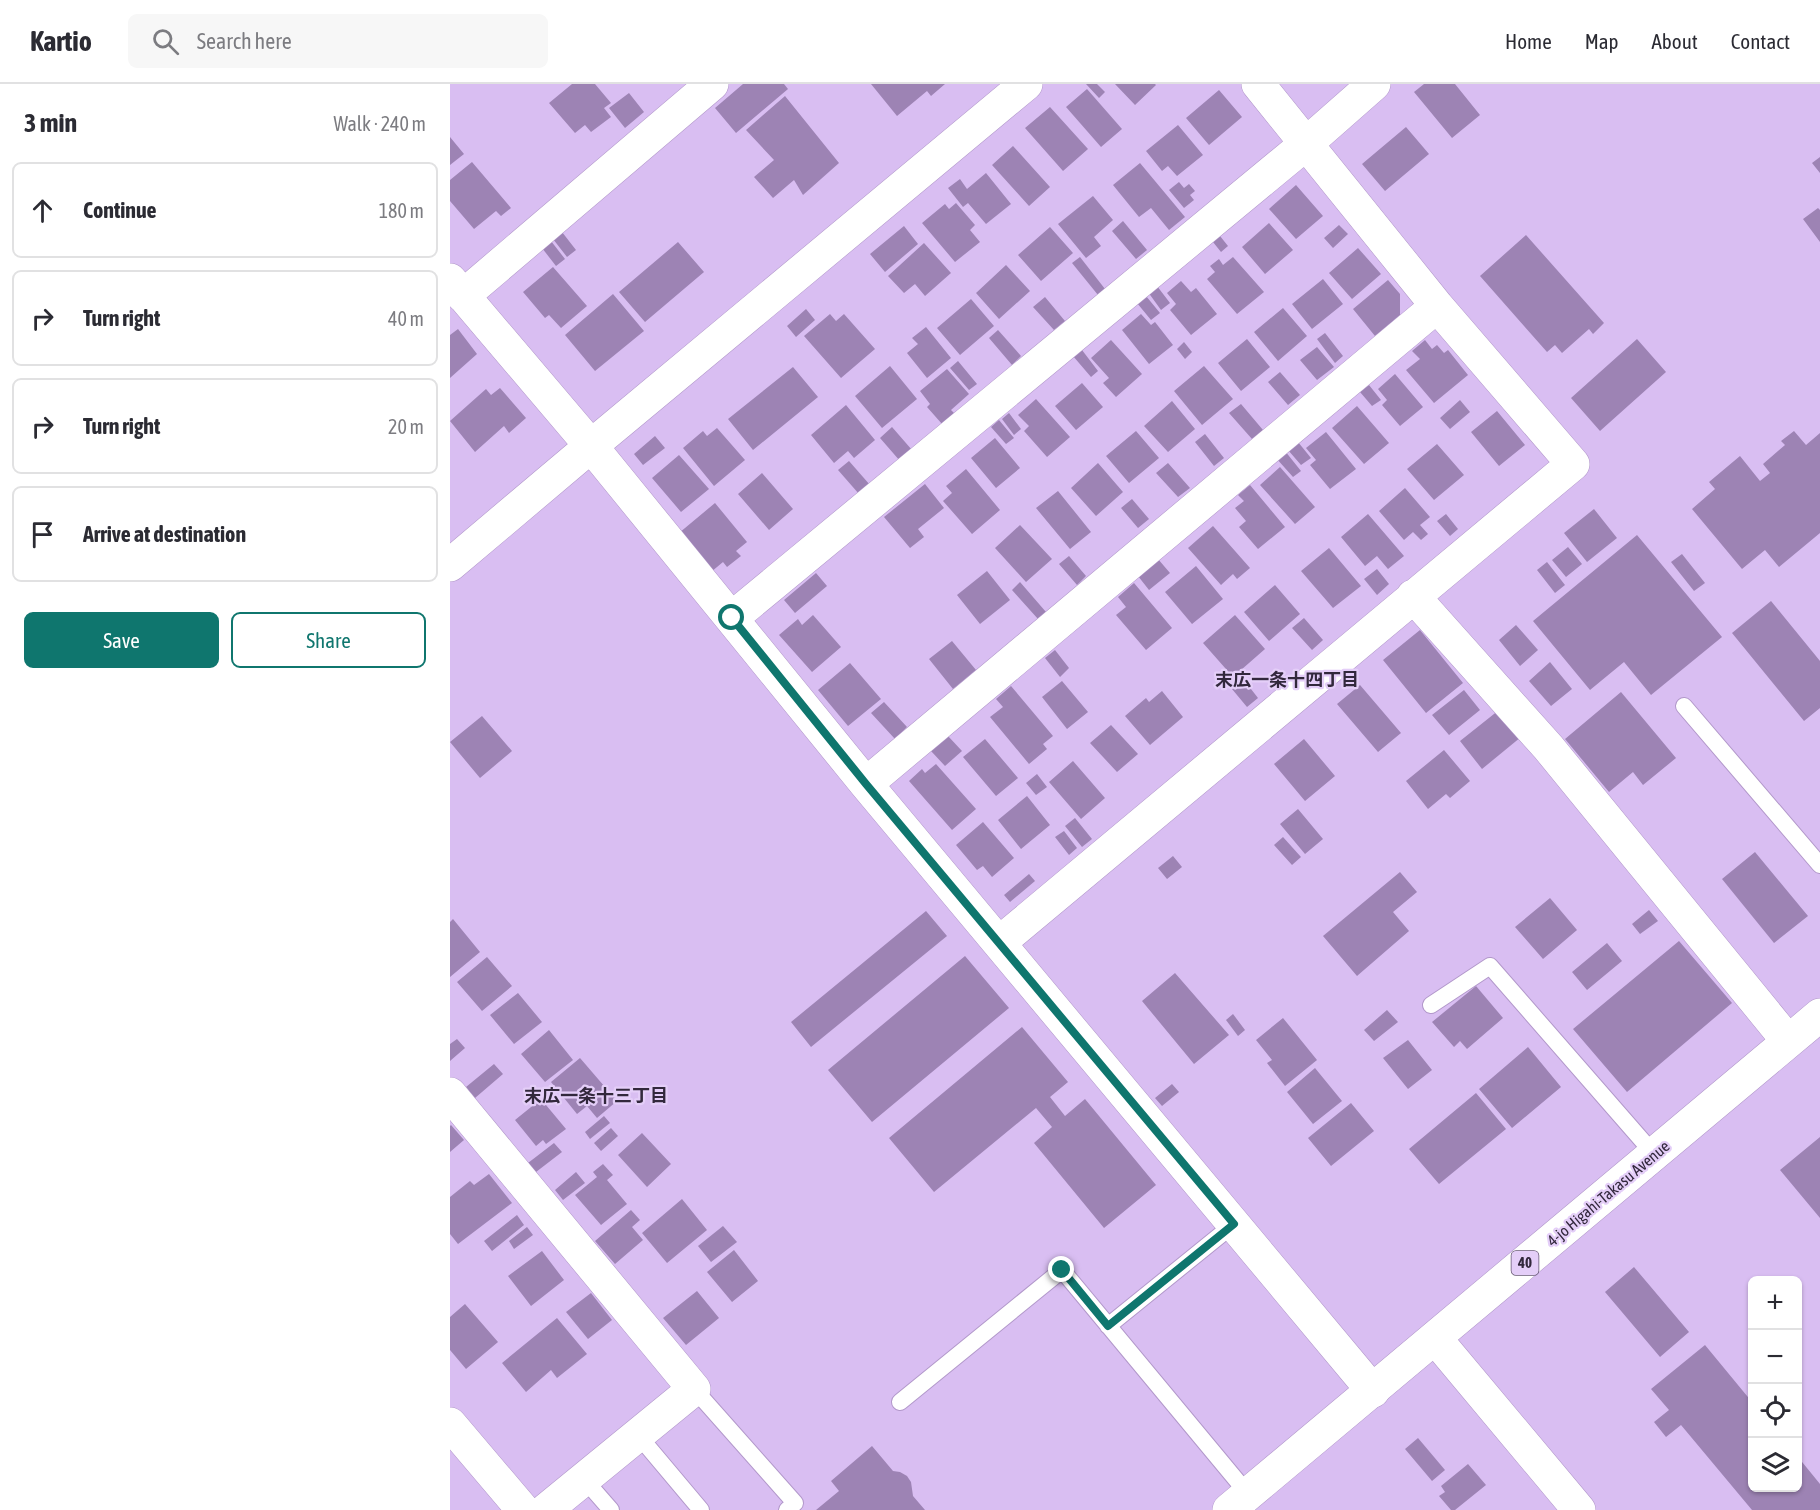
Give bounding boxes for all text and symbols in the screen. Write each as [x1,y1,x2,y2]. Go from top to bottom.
search box [128,14,548,68]
text: Kartio [30,25,92,57]
icon: search [149,25,182,58]
text: Search here [197,28,292,54]
text: Home [1505,29,1552,53]
text: Map [1585,29,1619,53]
text: About [1652,29,1698,53]
text: Contact [1731,29,1790,53]
text: 3 min [24,108,77,138]
text: Walk · 240 m [334,112,426,135]
icon: ahead [26,194,59,227]
text: Continue [83,197,157,223]
text: 180 m [379,199,424,222]
icon: right [26,302,59,335]
text: Turn right [83,305,160,331]
text: 40 m [388,307,424,330]
icon: right [26,410,59,443]
text: Turn right [83,413,160,439]
text: 20 m [388,415,424,438]
icon: arrive [26,518,59,551]
text: Arrive at destination [83,521,246,547]
route start [718,604,744,630]
button: Save [24,612,219,668]
button: Share [231,612,426,668]
district label: 末広一条十四丁目 [1215,669,1359,690]
district label: 末広一条十三丁目 [524,1085,668,1106]
street label: 4-jo Higahi-Takasu Avenue [1543,1137,1673,1250]
road number: 40 [1512,1251,1538,1275]
route end [1048,1256,1074,1282]
map controls [1748,1276,1802,1492]
button: + [1748,1276,1802,1330]
button: − [1748,1330,1802,1384]
button: locate [1748,1384,1802,1438]
button: layers [1748,1438,1802,1492]

